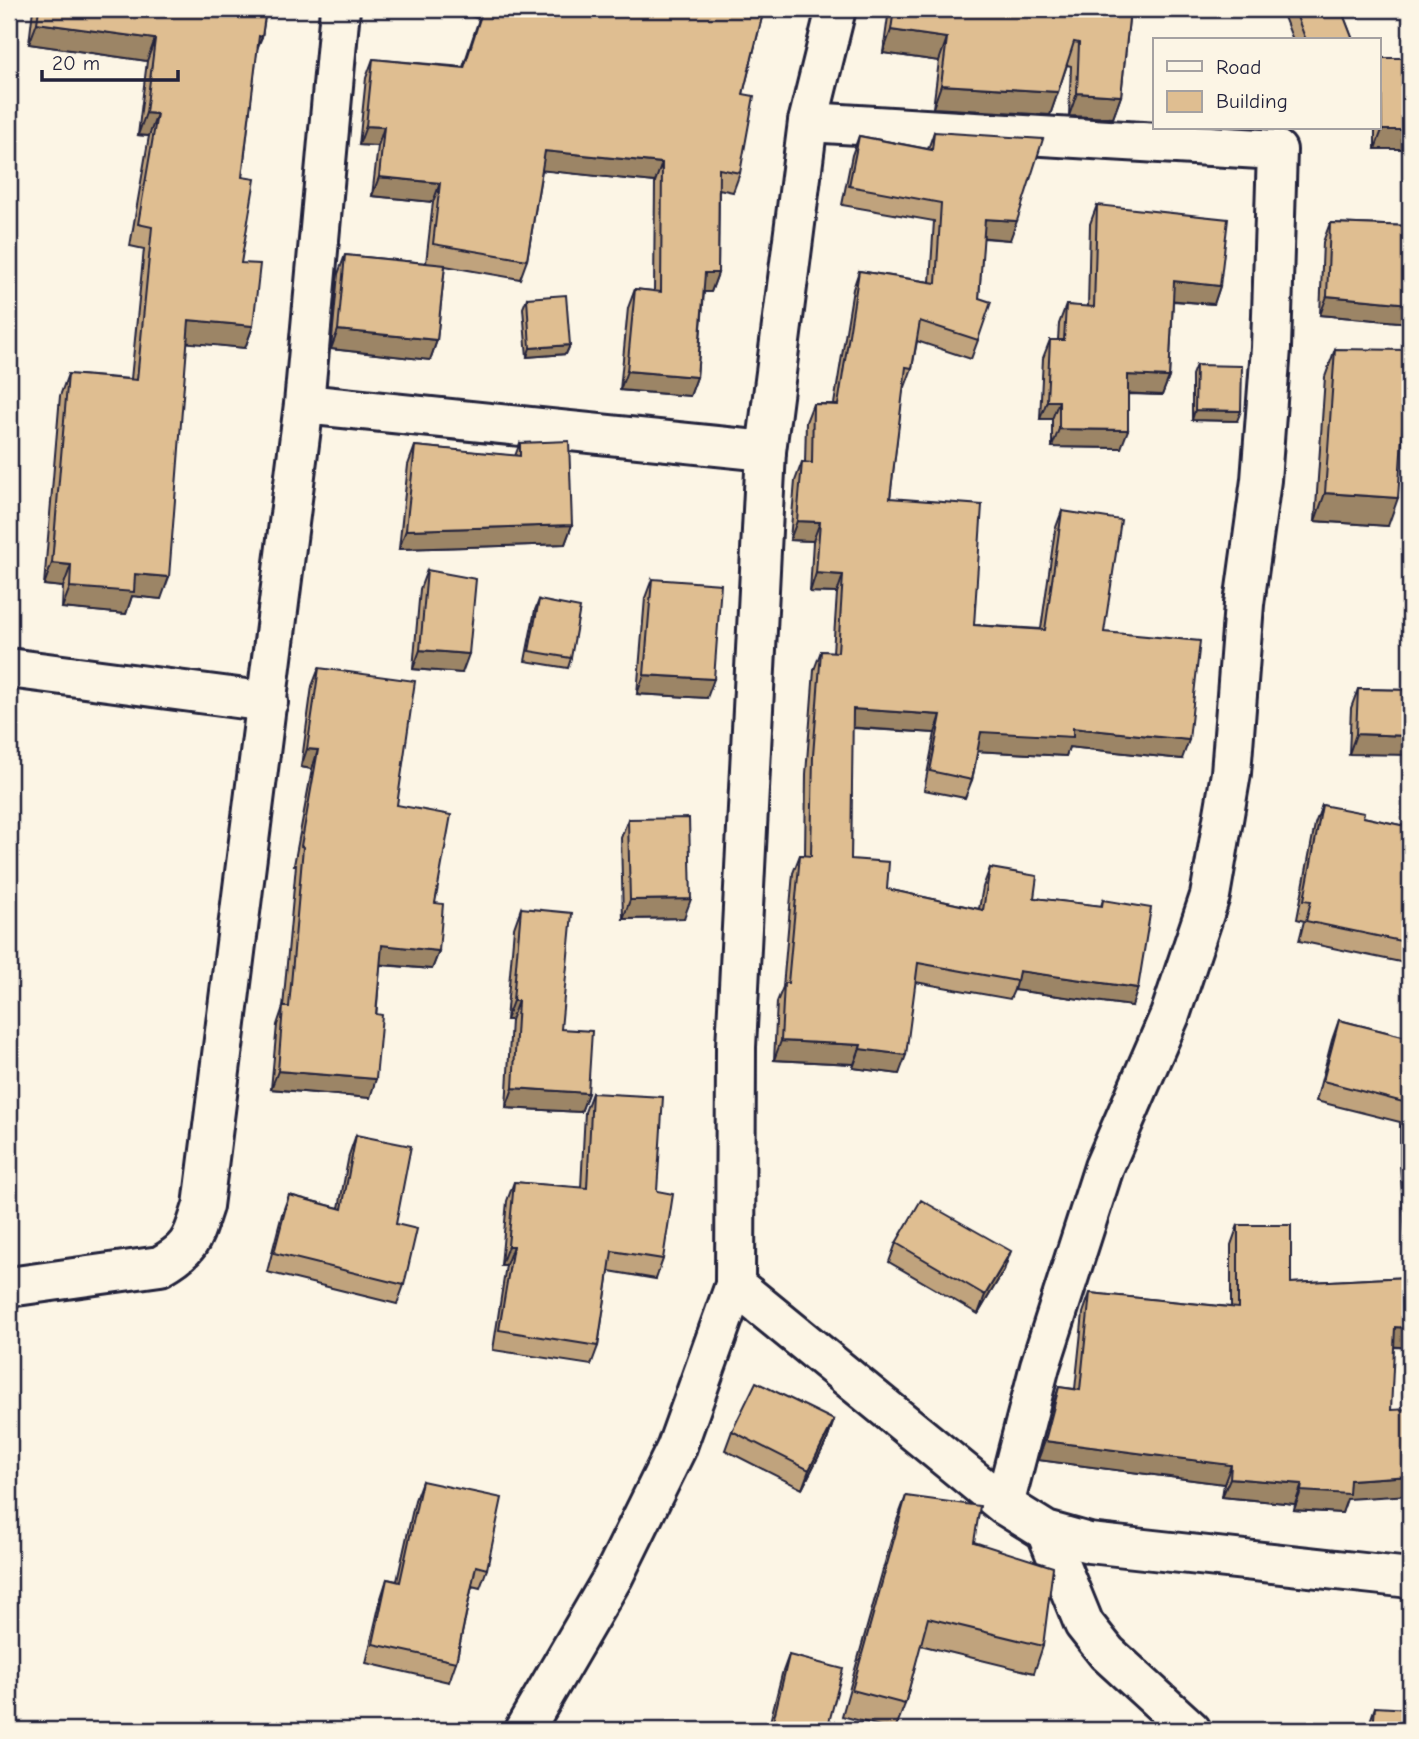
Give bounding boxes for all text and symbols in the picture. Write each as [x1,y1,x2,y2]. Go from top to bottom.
scale bar [42,38,178,82]
legend [1153,38,1380,130]
text: 20 m [52,51,100,75]
text: Road [1216,55,1261,79]
text: Building [1216,89,1288,113]

